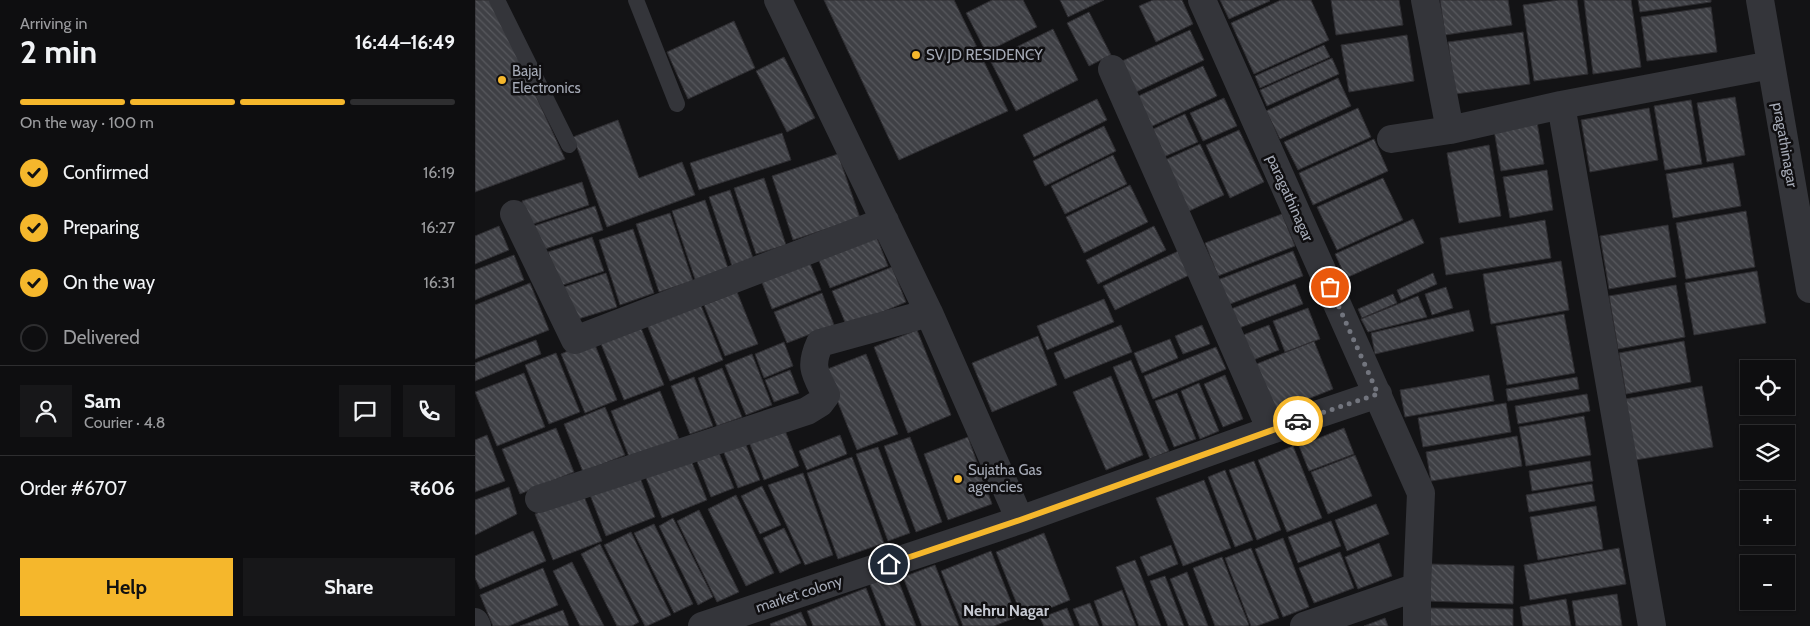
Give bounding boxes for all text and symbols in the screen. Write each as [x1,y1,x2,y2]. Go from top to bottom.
text: Arriving in [20,14,87,33]
text: 16:44–16:49 [355,31,455,54]
text: 2 min [20,32,97,71]
place label: SV JD RESIDENCY [926,46,1043,64]
marker: SV JD RESIDENCY [910,49,922,61]
place label: Bajaj Electronics [512,62,581,97]
marker: Bajaj Electronics [496,74,508,86]
street label: pragathinagar [1769,101,1801,189]
text: On the way · 100 m [20,113,154,132]
street label: paragathinagar [1263,152,1317,244]
icon: check [20,159,48,187]
text: Confirmed [63,161,149,184]
text: 16:19 [423,163,455,182]
icon: check [20,214,48,242]
text: Preparing [63,216,139,239]
text: 16:27 [421,218,455,237]
pin [1309,266,1351,308]
icon: check [20,269,48,297]
text: On the way [63,271,155,294]
text: 16:31 [423,273,455,292]
icon: bag [1316,273,1344,301]
text: Delivered [63,326,140,349]
map controls [1740,360,1795,610]
button: locate [1740,360,1795,415]
button: person [20,385,72,437]
button: chat [339,385,391,437]
button: phone [403,385,455,437]
text: Sam [84,390,121,413]
courier [1273,396,1323,446]
icon: car [1284,407,1312,435]
text: Courier · 4.8 [84,413,166,432]
button: layers [1740,425,1795,480]
place label: Sujatha Gas agencies [968,461,1042,496]
marker: Sujatha Gas agencies [952,473,964,485]
text: Order #6707 [20,477,127,500]
text: ₹606 [410,477,455,500]
button: + [1740,490,1795,545]
pin [868,543,910,585]
icon: home [875,550,903,578]
button: − [1740,555,1795,610]
button: Help [20,558,233,616]
button: Share [243,558,455,616]
street label: market colony [753,571,845,616]
district label: Nehru Nagar [963,601,1050,620]

